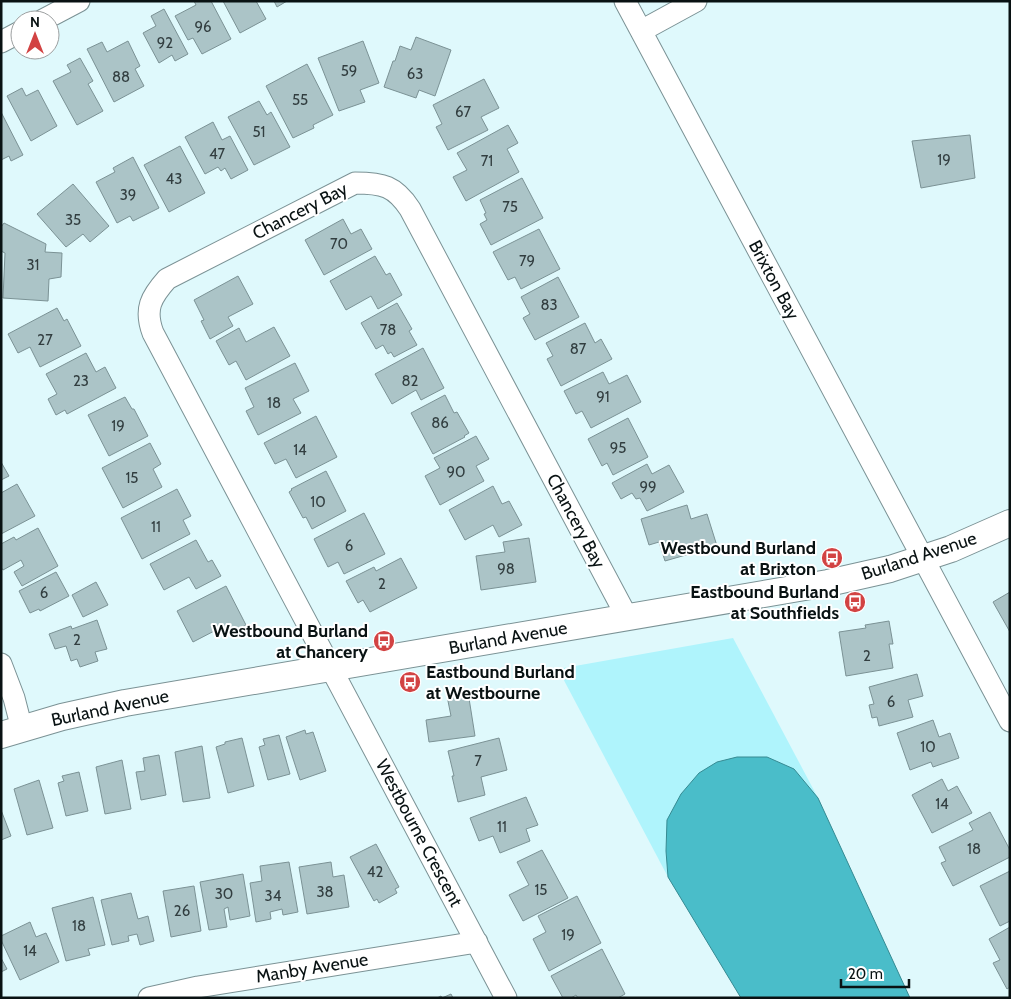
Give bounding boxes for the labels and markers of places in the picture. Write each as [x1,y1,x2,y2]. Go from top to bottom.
place label: Westbound Burland at Brixton [661,537,816,580]
bus stop icon: Westbound Burland at Brixton [820,546,844,570]
place label: Eastbound Burland at Southfields [690,581,839,624]
bus stop icon: Eastbound Burland at Southfields [843,590,867,614]
place label: Westbound Burland at Chancery [213,620,368,663]
bus stop icon: Westbound Burland at Chancery [372,629,396,653]
place label: Eastbound Burland at Westbourne [426,661,575,704]
bus stop icon: Eastbound Burland at Westbourne [398,670,422,694]

